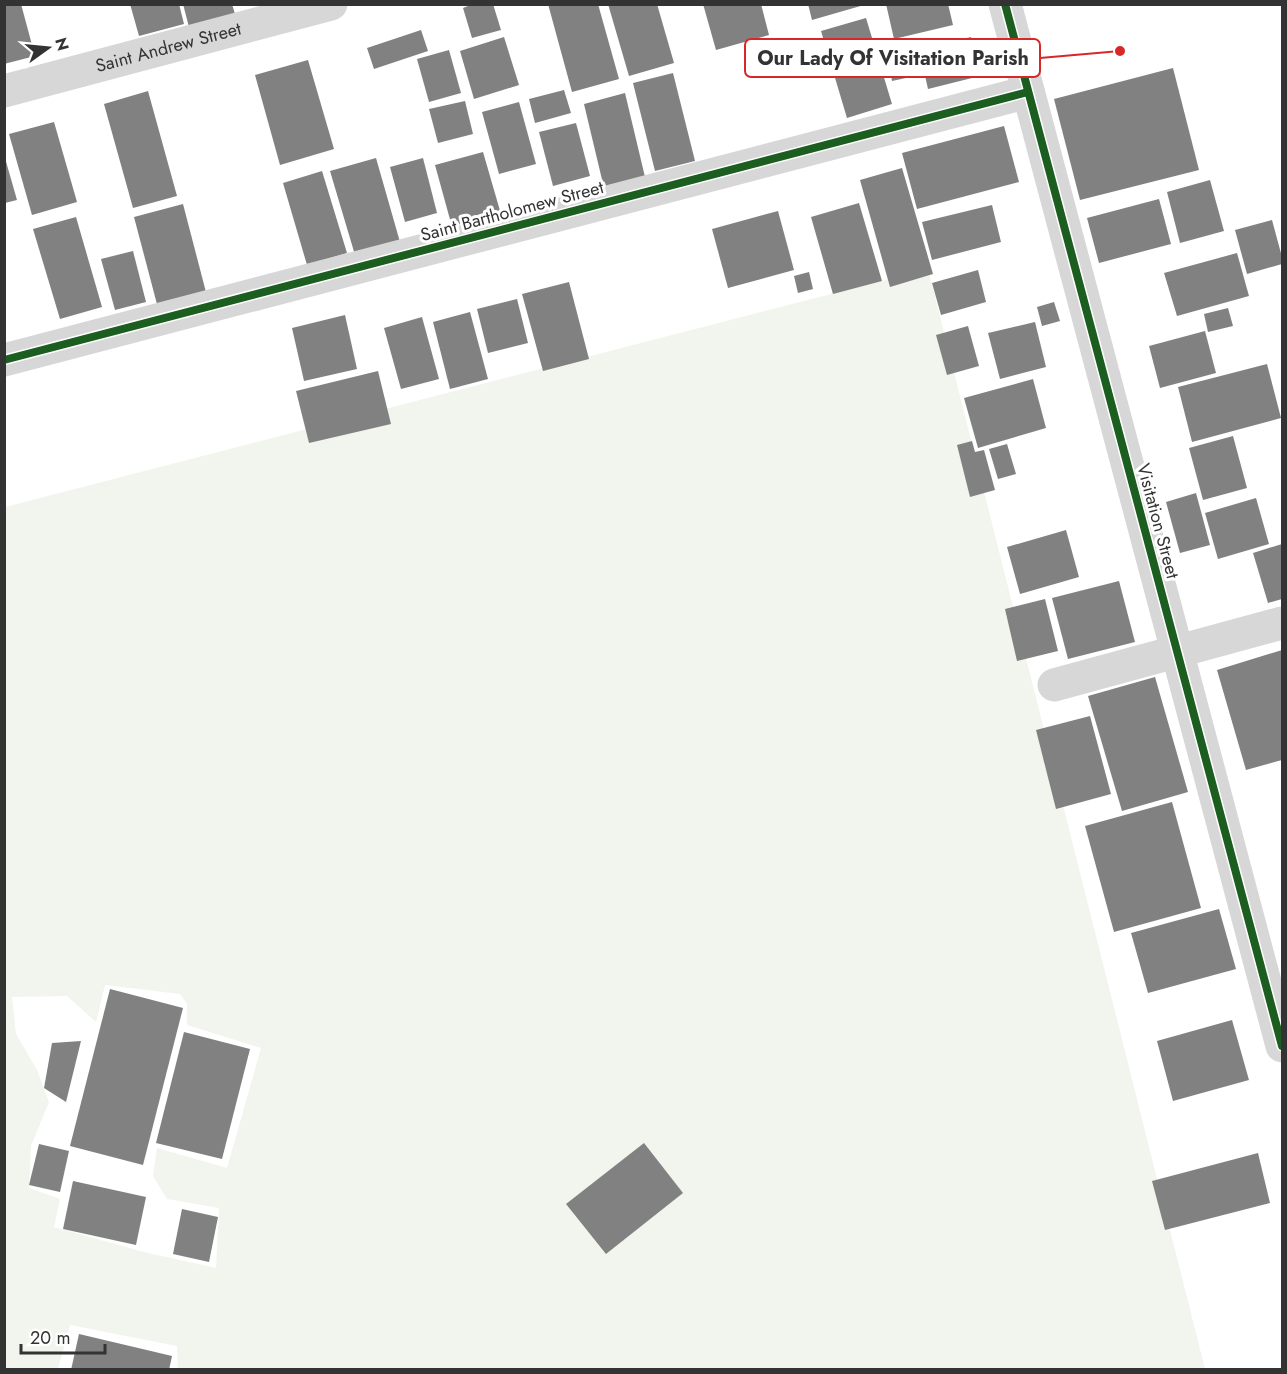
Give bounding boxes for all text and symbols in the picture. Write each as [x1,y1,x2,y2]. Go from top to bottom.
street label: Saint Andrew Street [93,15,245,79]
north arrow [18,18,78,78]
text: N [49,35,75,53]
callout: Our Lady Of Visitation Parish [745,39,1040,77]
text: Our Lady Of Visitation Parish [757,44,1029,73]
street label: Saint Bartholomew Street [418,174,607,248]
street label: Visitation Street [1130,461,1186,582]
scale bar [21,1317,105,1355]
text: 20 m [30,1325,70,1351]

